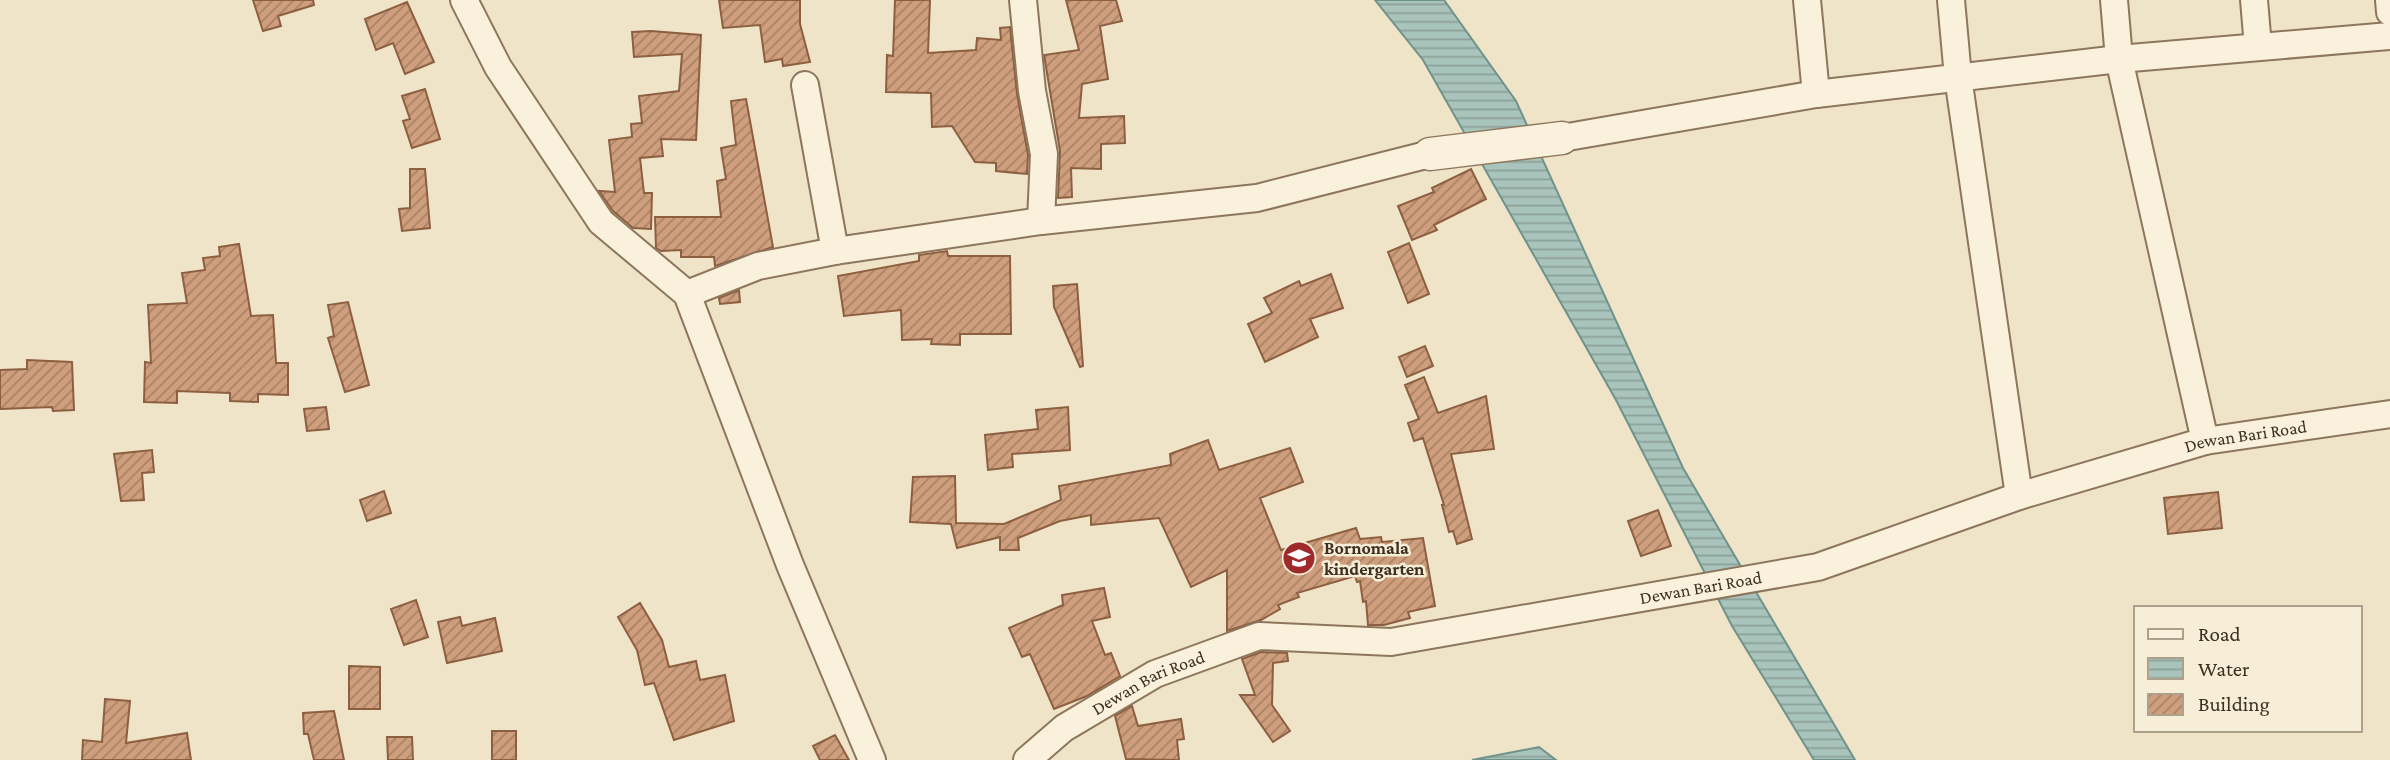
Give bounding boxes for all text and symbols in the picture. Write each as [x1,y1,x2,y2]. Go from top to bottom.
street label: Dewan Bari Road [2182,416,2308,457]
place label: Bornomala kindergarten [1324,538,1425,579]
school or university icon: Bornomala kindergarten [1280,539,1318,577]
street label: Dewan Bari Road [1638,567,1764,608]
legend [2134,606,2362,732]
text: Road [2198,622,2241,646]
street label: Dewan Bari Road [1088,647,1208,719]
text: Water [2198,657,2250,681]
text: Building [2198,692,2270,716]

